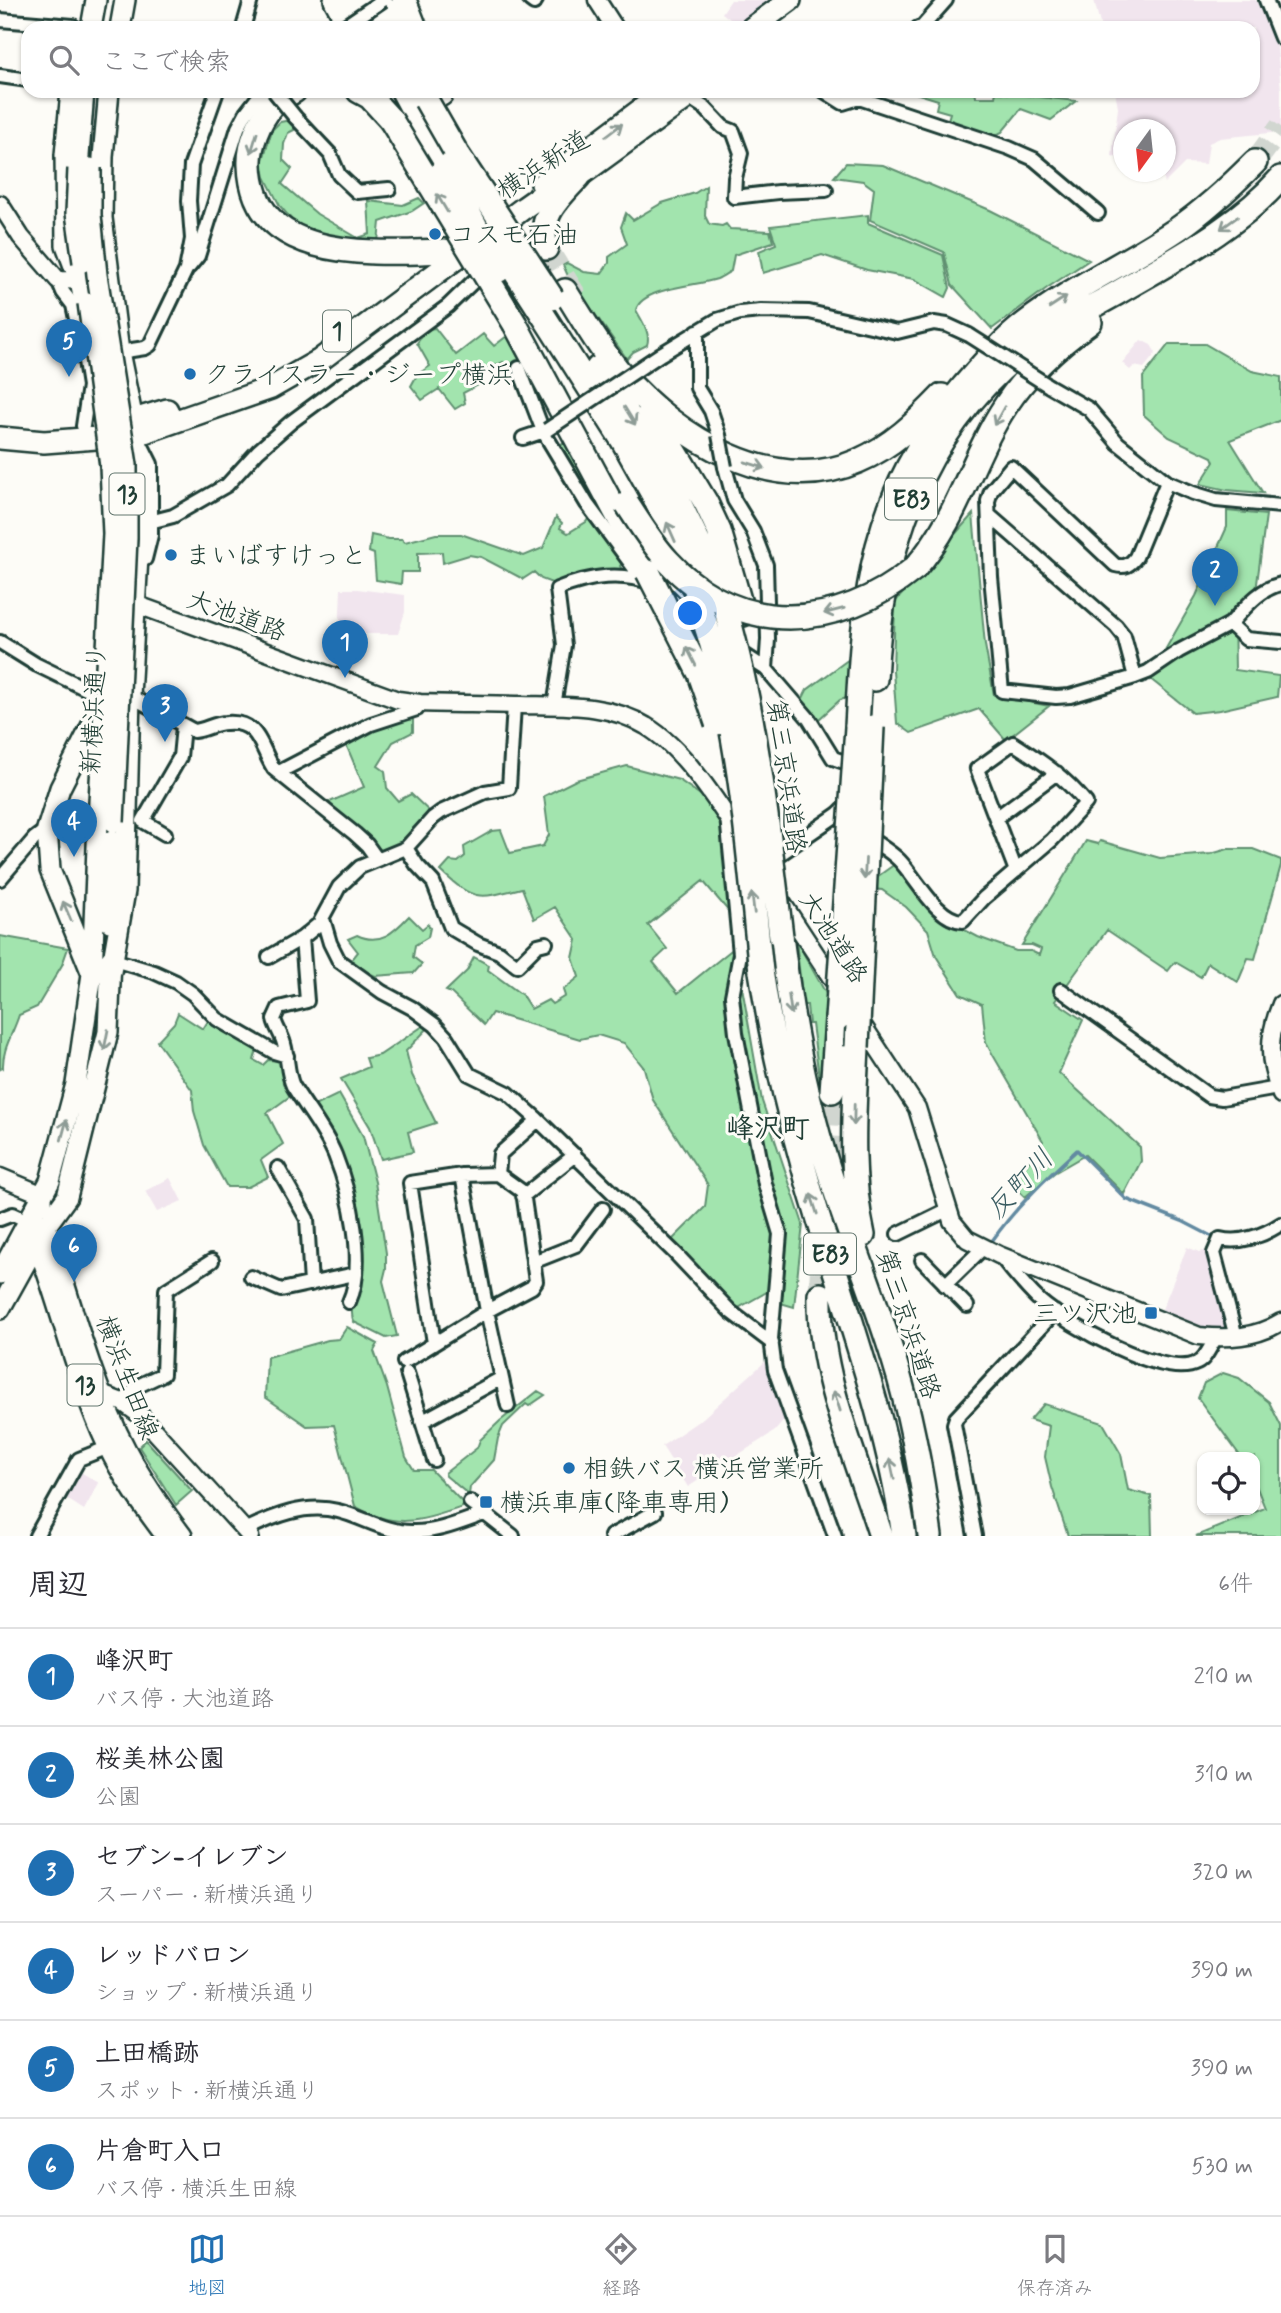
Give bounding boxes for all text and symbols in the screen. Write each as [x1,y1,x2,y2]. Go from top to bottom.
search box [21,21,1260,98]
icon: search [45,41,83,79]
text: ここで検索 [101,46,231,80]
north arrow [1113,119,1176,182]
street label: 横浜新道 [491,123,597,208]
one-way arrow [604,123,623,138]
one-way arrow [246,131,259,153]
one-way arrow [434,193,448,213]
one-way arrow [1220,215,1239,230]
place label: コスモ石油 [449,219,578,253]
marker: コスモ石油 [427,226,443,242]
one-way arrow [1048,295,1067,309]
road number: 1 [323,310,351,352]
pin: 5 [46,319,92,377]
place label: クライスラー・ジープ横浜 [204,359,513,393]
marker: クライスラー・ジープ横浜 [182,366,198,382]
one-way arrow [623,406,637,426]
one-way arrow [992,406,1006,426]
one-way arrow [744,459,766,472]
road number: 13 [110,474,144,514]
road number: E83 [885,478,937,520]
one-way arrow [664,522,677,543]
place label: まいばすけっと [185,540,366,574]
marker: まいばすけっと [163,547,179,563]
pin: 2 [1192,548,1238,606]
street label: 大池道路 [182,583,291,651]
your location [673,596,707,630]
one-way arrow [824,605,846,618]
pin: 1 [322,620,368,678]
street label: 新横浜通り [75,643,115,775]
one-way arrow [684,646,697,667]
pin: 3 [142,684,188,742]
street label: 第三京浜道路 [757,697,813,856]
pin: 4 [51,799,97,857]
one-way arrow [859,857,872,880]
street label: 大池道路 [790,885,875,991]
one-way arrow [747,893,760,915]
one-way arrow [60,900,73,922]
one-way arrow [783,992,796,1015]
one-way arrow [98,1028,112,1051]
one-way arrow [847,1103,861,1126]
district label: 峰沢町 [726,1111,810,1148]
one-way arrow [58,1120,71,1142]
water label: 反町川 [979,1141,1063,1228]
one-way arrow [807,1193,820,1215]
pin: 6 [51,1224,97,1282]
road number: E83 [804,1234,856,1274]
street label: 第三京浜道路 [867,1245,947,1404]
place label: 三ツ沢池 [1033,1298,1137,1332]
marker: 三ツ沢池 [1143,1305,1159,1321]
street label: 横浜生田線 [87,1311,165,1444]
road number: 13 [68,1364,102,1406]
one-way arrow [830,1391,842,1413]
map controls [1197,1452,1260,1515]
button: locate [1197,1452,1260,1515]
place label: 相鉄バス 横浜営業所 [583,1453,824,1487]
one-way arrow [885,1458,898,1481]
marker: 相鉄バス 横浜営業所 [561,1460,577,1476]
place label: 横浜車庫(降車専用) [500,1487,728,1521]
marker: 横浜車庫(降車専用) [478,1494,494,1510]
text: 周辺 [28,1566,88,1605]
text: 6件 [1218,1570,1253,1600]
text: 峰沢町 [95,1645,173,1679]
text: 1 [46,1662,56,1692]
text: 210 m [1193,1662,1253,1692]
text: バス停 · 大池道路 [95,1685,274,1715]
text: 桜美林公園 [95,1743,225,1777]
text: 2 [45,1760,57,1790]
text: 310 m [1194,1760,1253,1790]
text: 公園 [95,1783,141,1813]
text: セブン-イレブン [95,1841,289,1875]
text: 3 [46,1858,56,1888]
text: 320 m [1192,1858,1253,1888]
text: スーパー · 新横浜通り [95,1881,319,1911]
text: レッドバロン [95,1939,251,1973]
text: 4 [44,1956,58,1986]
text: 390 m [1191,1956,1253,1986]
text: ショップ · 新横浜通り [95,1979,319,2009]
text: 上田橋跡 [95,2037,199,2071]
text: 5 [44,2054,58,2084]
text: 390 m [1191,2054,1253,2084]
text: スポット · 新横浜通り [95,2077,320,2107]
text: 片倉町入口 [95,2135,225,2169]
text: 6 [45,2152,57,2182]
text: 530 m [1191,2152,1253,2182]
text: バス停 · 横浜生田線 [95,2175,297,2205]
tab: 地図 [188,2230,226,2301]
tab: 経路 [602,2230,641,2301]
tab: 保存済み [1017,2230,1093,2301]

